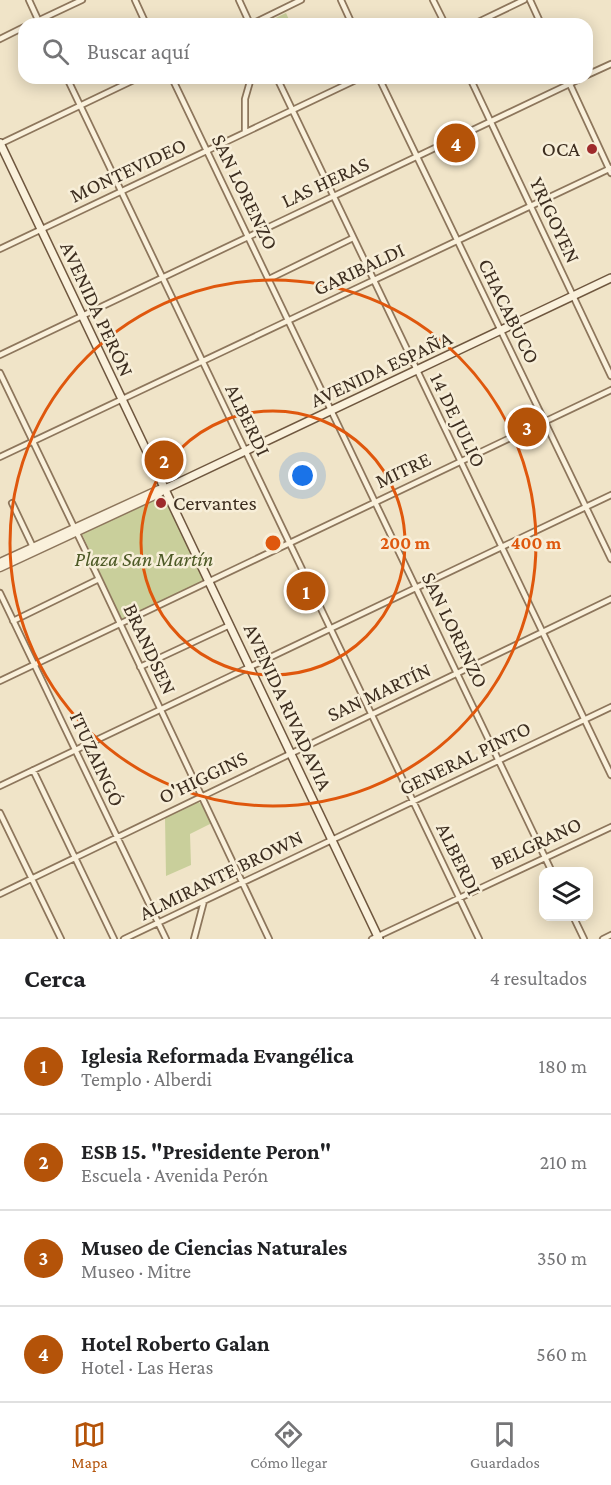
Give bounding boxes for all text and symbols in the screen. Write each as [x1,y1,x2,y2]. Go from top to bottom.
search box [18,18,593,84]
icon: search [39,35,72,68]
text: Buscar aquí [87,39,189,64]
pin: 4 [436,120,476,166]
street label: SAN LORENZO [207,130,283,254]
street label: MONTEVIDEO [66,133,190,207]
place label: OCA [542,137,580,161]
marker: OCA [585,142,599,156]
street label: LAS HERAS [277,151,373,213]
street label: YRIGOYEN [525,173,585,267]
street label: AVENIDA PERÓN [55,238,139,380]
street label: GARIBALDI [310,238,408,300]
street label: CHACABUCO [473,255,545,367]
street label: AVENIDA ESPAÑA [306,326,456,412]
street label: 14 DE JULIO [425,369,491,471]
street label: ALBERDI [220,380,276,460]
pin: 3 [508,404,546,450]
pin: 2 [144,438,184,482]
street label: MITRE [372,447,434,493]
your location [288,461,317,490]
place label: Cervantes [173,491,257,515]
marker: Cervantes [154,496,168,510]
centre of rings [263,533,283,553]
text: 200 m [380,533,431,553]
text: 400 m [511,533,562,553]
park label: Plaza San Martín [75,547,213,571]
pin: 1 [286,568,326,614]
street label: SAN LORENZO [417,568,493,692]
street label: BRANDSEN [119,600,181,698]
street label: AVENIDA RIVADAVIA [239,620,337,794]
street label: SAN MARTÍN [323,658,435,726]
street label: ITUZAINGÓ [65,708,129,810]
street label: GENERAL PINTO [395,716,535,800]
street label: O'HIGGINS [155,745,251,809]
street label: BELGRANO [487,812,585,874]
street label: ALBERDI [431,819,487,899]
street label: ALMIRANTE BROWN [135,825,307,925]
map controls [539,867,593,921]
button: layers [539,867,593,921]
text: Cerca [24,964,86,993]
text: 4 resultados [490,967,587,989]
text: Iglesia Reformada Evangélica [81,1043,354,1068]
text: 1 [40,1055,47,1077]
text: 180 m [538,1055,587,1077]
text: Templo · Alberdi [81,1068,212,1090]
text: ESB 15. "Presidente Peron" [81,1139,331,1164]
text: 2 [38,1151,49,1173]
text: 210 m [540,1151,587,1173]
text: Escuela · Avenida Perón [81,1164,268,1186]
text: Museo de Ciencias Naturales [81,1235,347,1260]
text: 3 [39,1247,48,1269]
text: 350 m [537,1247,587,1269]
text: Museo · Mitre [81,1260,191,1282]
text: Hotel Roberto Galan [81,1331,270,1356]
text: 4 [38,1343,49,1365]
text: 560 m [536,1343,587,1365]
text: Hotel · Las Heras [81,1356,213,1378]
tab: Mapa [71,1418,108,1471]
tab: Cómo llegar [250,1418,327,1471]
tab: Guardados [470,1418,540,1471]

